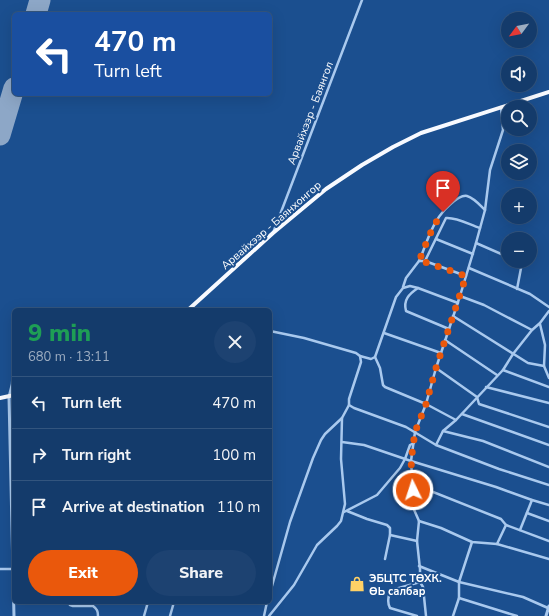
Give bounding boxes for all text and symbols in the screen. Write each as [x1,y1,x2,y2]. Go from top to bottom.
north arrow [501,12,537,48]
map controls [501,12,537,268]
text: 470 m [94,23,177,61]
icon: left [28,28,80,80]
button: sound [501,56,537,92]
text: Turn left [94,59,162,83]
street label: Арвайхээр - Баянгол [284,59,337,167]
button: search [501,100,537,136]
button: layers [501,144,537,180]
pin [426,171,460,212]
icon: arrive [432,177,454,199]
street label: Арвайхээр - Баянхонгор [218,178,325,273]
button: + [501,188,537,224]
button: − [501,232,537,268]
text: 9 min [28,317,91,349]
button: close [214,321,256,363]
text: 680 m · 13:11 [28,348,110,366]
icon: left [28,392,50,414]
text: Turn left [62,393,121,413]
text: 470 m [212,393,256,413]
icon: right [28,444,50,466]
text: Turn right [62,445,131,465]
text: 100 m [212,445,256,465]
position arrow [392,469,434,511]
icon: arrive [28,496,50,518]
text: Arrive at destination [62,497,205,517]
text: 110 m [217,497,260,517]
button: Exit [28,550,138,596]
button: Share [146,550,256,596]
place label: ЭБЦТС ТӨХК. ӨЬ салбар [369,571,442,599]
shop icon: ЭБЦТС ТӨХК. ӨЬ салбар [348,575,366,593]

